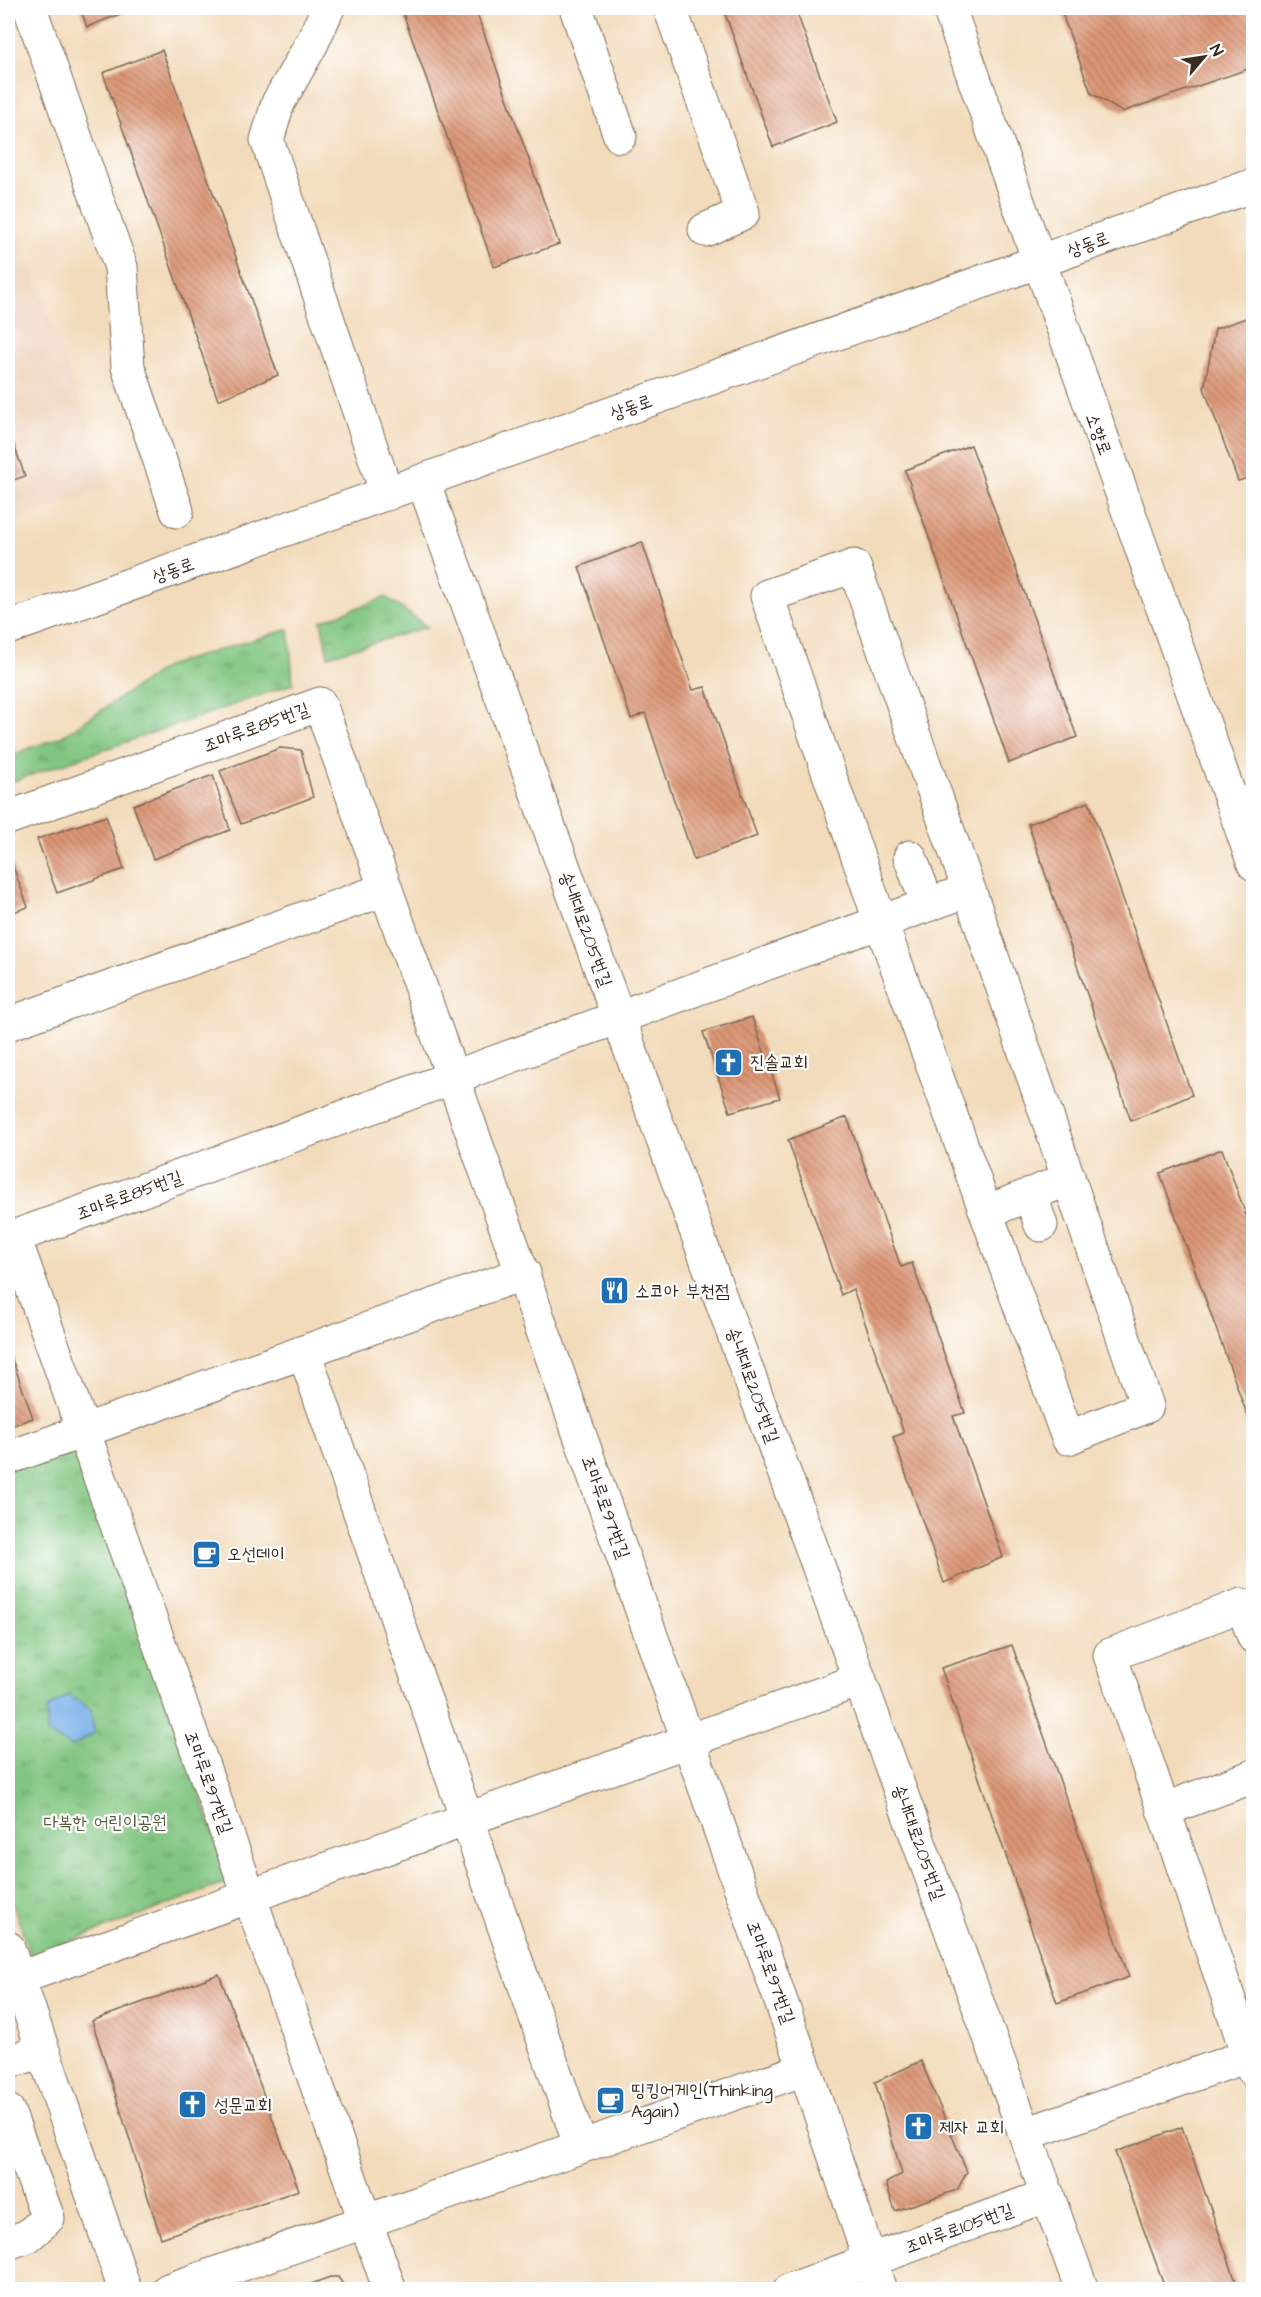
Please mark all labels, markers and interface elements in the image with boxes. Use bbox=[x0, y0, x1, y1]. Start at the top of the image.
north arrow bbox=[1174, 27, 1234, 87]
text: N bbox=[1204, 40, 1228, 60]
street label: 상동로 bbox=[1063, 225, 1113, 264]
street label: 상동로 bbox=[606, 388, 656, 427]
street label: 소향로 bbox=[1079, 409, 1118, 459]
street label: 상동로 bbox=[148, 551, 198, 590]
street label: 조마루로85번길 bbox=[200, 697, 313, 758]
street label: 송내대로205번길 bbox=[553, 868, 618, 991]
church icon: 진솔교회 bbox=[713, 1046, 745, 1078]
place label: 진솔교회 bbox=[750, 1050, 808, 1075]
street label: 조마루로85번길 bbox=[73, 1165, 186, 1226]
restaurant icon: 소코아 부천점 bbox=[598, 1275, 630, 1307]
place label: 소코아 부천점 bbox=[635, 1279, 730, 1304]
street label: 송내대로205번길 bbox=[720, 1324, 785, 1447]
street label: 조마루로97번길 bbox=[575, 1452, 636, 1563]
cafe icon: 오선데이 bbox=[190, 1538, 222, 1570]
place label: 오선데이 bbox=[227, 1542, 285, 1567]
street label: 조마루로97번길 bbox=[178, 1727, 239, 1838]
street label: 송내대로205번길 bbox=[886, 1781, 951, 1904]
park label: 다복한 어린이공원 bbox=[43, 1810, 167, 1835]
street label: 조마루로97번길 bbox=[740, 1917, 801, 2028]
place label: 띵킹어게인(Thinking Again) bbox=[631, 2078, 773, 2125]
cafe icon: 띵킹어게인(Thinking Again) bbox=[594, 2084, 626, 2116]
church icon: 성문교회 bbox=[177, 2089, 209, 2121]
place label: 성문교회 bbox=[214, 2093, 272, 2118]
church icon: 제자 교회 bbox=[902, 2111, 934, 2143]
place label: 제자 교회 bbox=[939, 2115, 1004, 2140]
street label: 조마루로105번길 bbox=[902, 2197, 1017, 2260]

